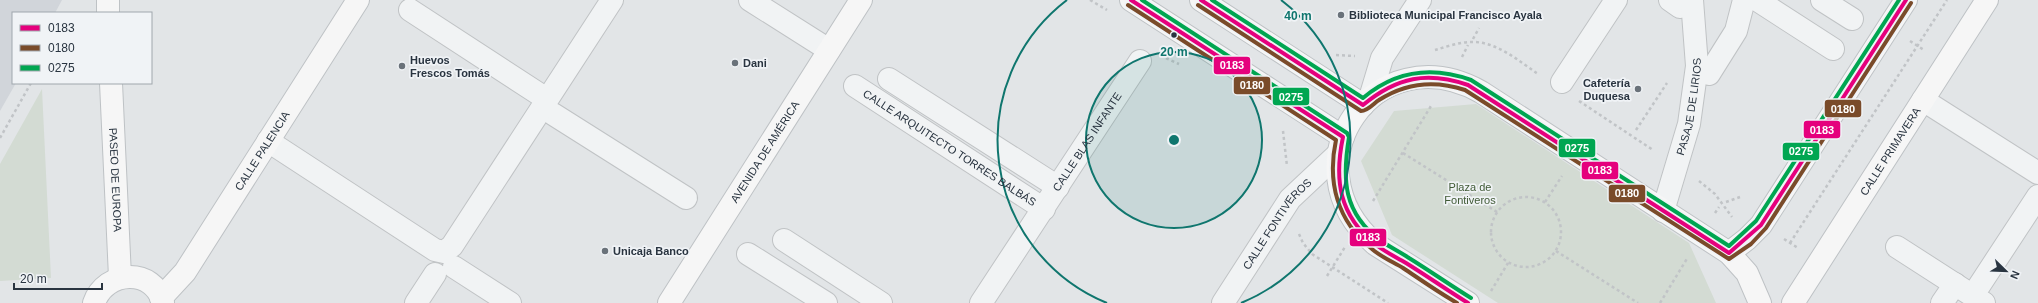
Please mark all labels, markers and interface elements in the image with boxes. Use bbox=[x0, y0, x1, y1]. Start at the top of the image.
text: 40 m bbox=[1284, 9, 1312, 23]
place label: Biblioteca Municipal Francisco Ayala bbox=[1349, 9, 1543, 21]
marker: Biblioteca Municipal Francisco Ayala bbox=[1336, 10, 1346, 20]
legend bbox=[12, 12, 152, 84]
text: 0183 bbox=[48, 21, 75, 35]
unlabelled marker bbox=[1169, 30, 1179, 40]
text: 0180 bbox=[48, 41, 75, 55]
text: 20 m bbox=[1160, 45, 1188, 59]
place label: Huevos Frescos Tomás bbox=[410, 54, 490, 79]
line badge: 0183 bbox=[1213, 56, 1251, 75]
place label: Dani bbox=[743, 57, 767, 69]
street label: PASAJE DE LIRIOS bbox=[1674, 57, 1703, 157]
marker: Dani bbox=[730, 58, 740, 68]
text: 0183 bbox=[1220, 59, 1244, 71]
text: 0275 bbox=[48, 61, 75, 75]
marker: Huevos Frescos Tomás bbox=[397, 61, 407, 71]
line badge: 0180 bbox=[1233, 76, 1271, 95]
place label: Cafetería Duquesa bbox=[1583, 77, 1631, 102]
text: 0180 bbox=[1240, 79, 1264, 91]
marker: Cafetería Duquesa bbox=[1633, 84, 1643, 94]
street label: CALLE ARQUITECTO TORRES BALBÁS bbox=[861, 87, 1038, 208]
line badge: 0275 bbox=[1272, 87, 1310, 106]
street label: CALLE BLAS INFANTE bbox=[1050, 90, 1124, 193]
text: 0275 bbox=[1279, 91, 1303, 103]
street label: AVENIDA DE AMÉRICA bbox=[728, 98, 802, 205]
line badge: 0180 bbox=[1824, 99, 1862, 118]
text: 0180 bbox=[1831, 103, 1855, 115]
street label: CALLE PRIMAVERA bbox=[1858, 105, 1923, 198]
street label: CALLE PALENCIA bbox=[232, 108, 292, 193]
line badge: 0183 bbox=[1803, 120, 1841, 139]
text: 0183 bbox=[1810, 124, 1834, 136]
street label: PASEO DE EUROPA bbox=[107, 128, 124, 233]
centre of rings bbox=[1167, 133, 1181, 147]
line badge: 0275 bbox=[1558, 138, 1596, 158]
text: 0275 bbox=[1565, 142, 1589, 154]
line badge: 0275 bbox=[1782, 142, 1820, 161]
text: 0275 bbox=[1789, 145, 1813, 157]
line badge: 0183 bbox=[1581, 161, 1619, 180]
text: 0183 bbox=[1588, 164, 1612, 176]
street label: CALLE FONTIVEROS bbox=[1240, 176, 1314, 272]
park label: Plaza de Fontiveros bbox=[1444, 181, 1496, 206]
line badge: 0180 bbox=[1608, 184, 1646, 203]
text: 0180 bbox=[1615, 187, 1639, 199]
line badge: 0183 bbox=[1349, 228, 1387, 247]
text: 0183 bbox=[1356, 231, 1380, 243]
place label: Unicaja Banco bbox=[613, 245, 689, 257]
marker: Unicaja Banco bbox=[600, 246, 610, 256]
north arrow bbox=[1986, 251, 2026, 291]
scale bar bbox=[14, 265, 102, 291]
text: N bbox=[2008, 269, 2022, 281]
text: 20 m bbox=[20, 272, 47, 286]

